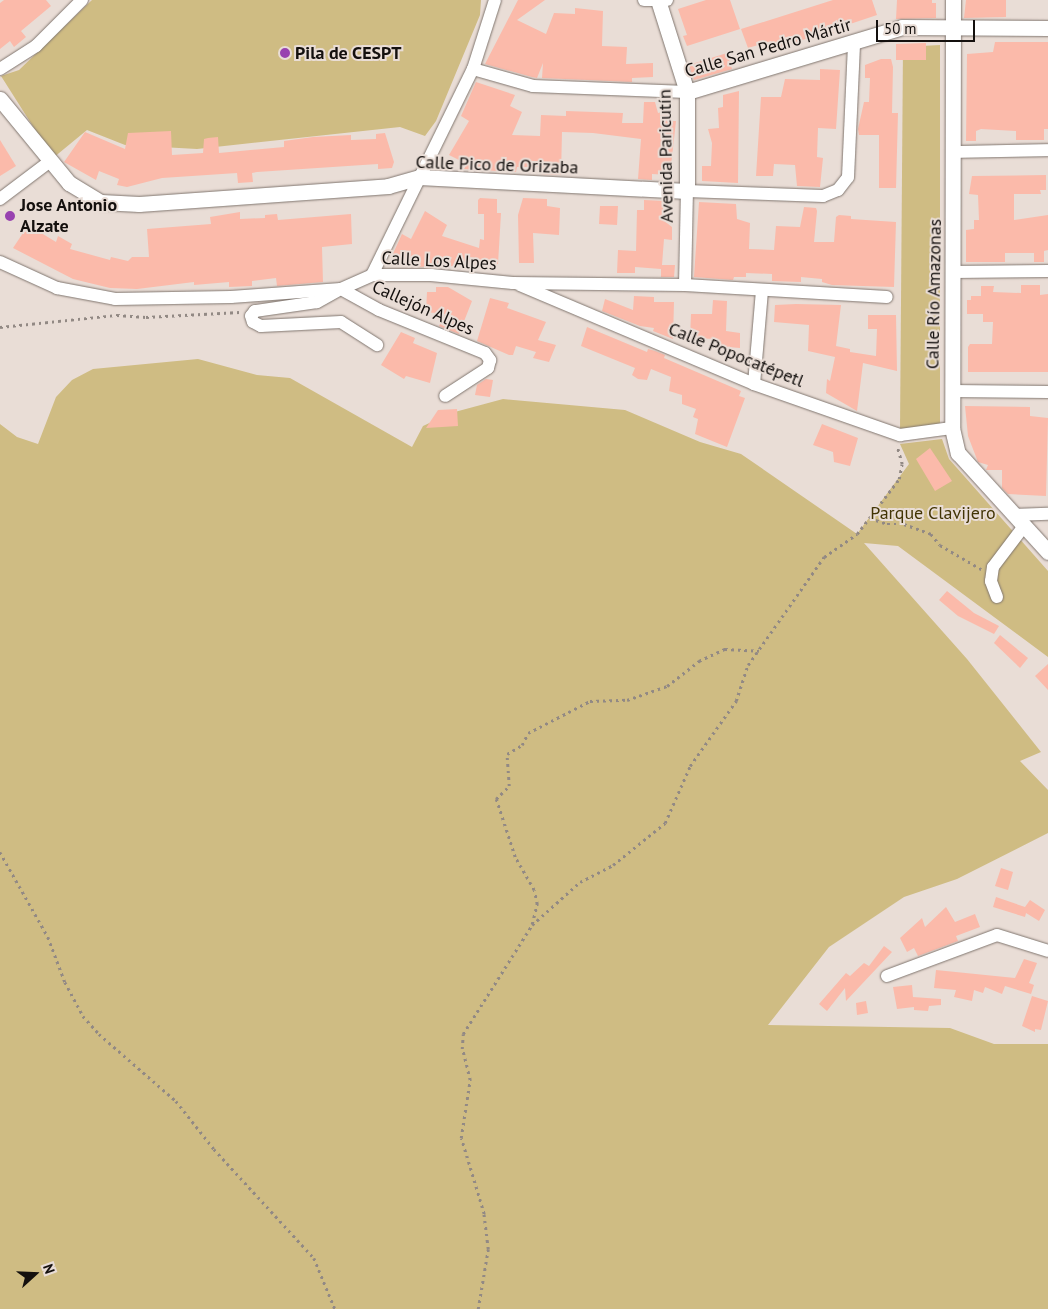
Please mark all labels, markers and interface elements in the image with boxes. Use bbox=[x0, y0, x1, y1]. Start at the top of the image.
scale bar bbox=[878, 10, 977, 42]
street label: Calle San Pedro Mártir bbox=[682, 14, 854, 82]
text: 50 m bbox=[884, 19, 917, 38]
place label: Pila de CESPT bbox=[295, 42, 402, 64]
marker: Pila de CESPT bbox=[279, 47, 291, 59]
street label: Avenida Paricutín bbox=[654, 89, 678, 223]
street label: Calle Pico de Orizaba bbox=[415, 151, 579, 179]
place label: Jose Antonio Alzate bbox=[20, 195, 118, 238]
marker: Jose Antonio Alzate bbox=[4, 210, 16, 222]
street label: Calle Río Amazonas bbox=[922, 218, 946, 370]
street label: Calle Los Alpes bbox=[381, 247, 497, 275]
street label: Callejón Alpes bbox=[368, 276, 478, 340]
street label: Calle Popocatépetl bbox=[665, 318, 807, 392]
park label: Parque Clavijero bbox=[870, 502, 996, 524]
north arrow bbox=[10, 1249, 60, 1299]
text: N bbox=[39, 1261, 59, 1276]

